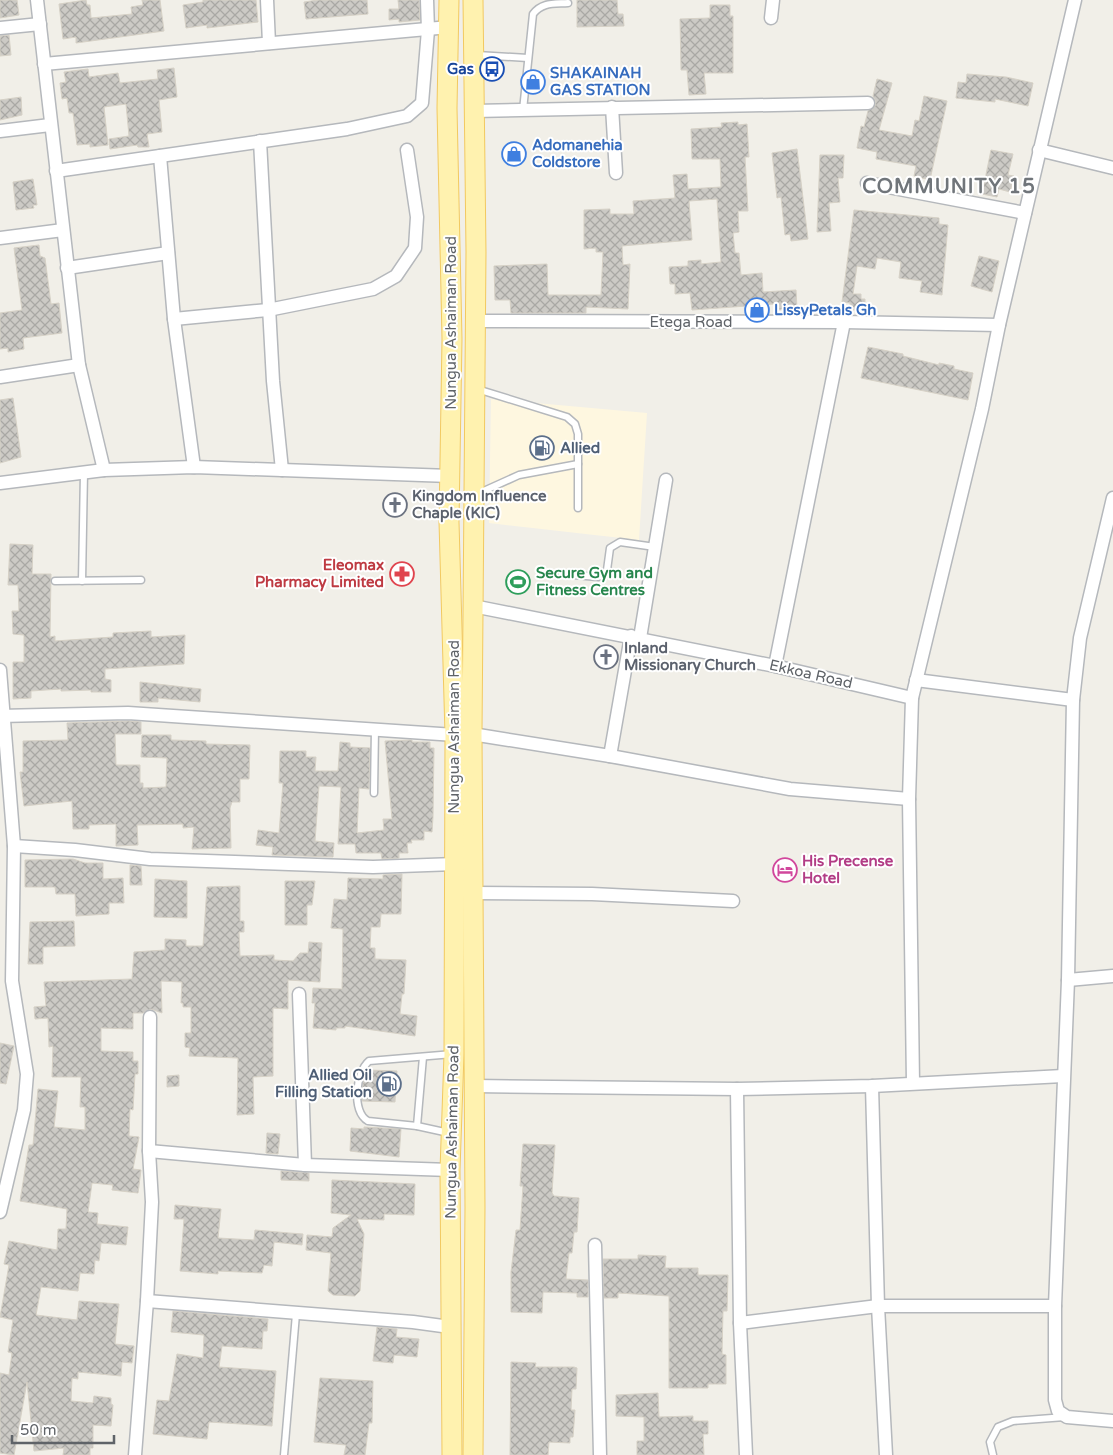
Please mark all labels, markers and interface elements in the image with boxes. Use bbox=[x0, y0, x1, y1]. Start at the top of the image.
bus stop icon: Gas bbox=[479, 56, 505, 82]
place label: Gas bbox=[447, 60, 474, 78]
place label: SHAKAINAH GAS STATION bbox=[550, 64, 650, 99]
shop icon: SHAKAINAH GAS STATION bbox=[520, 69, 546, 95]
place label: Adomanehia Coldstore bbox=[532, 136, 623, 171]
shop icon: Adomanehia Coldstore bbox=[501, 141, 527, 167]
district label: COMMUNITY 15 bbox=[862, 175, 1036, 199]
street label: Nungua Ashaiman Road bbox=[442, 236, 460, 410]
shop icon: LissyPetals Gh bbox=[744, 297, 770, 323]
place label: LissyPetals Gh bbox=[774, 301, 876, 320]
street label: Etega Road bbox=[650, 313, 732, 331]
fuel station icon: Allied bbox=[529, 435, 555, 461]
place label: Allied bbox=[560, 439, 600, 457]
place label: Kingdom Influence Chaple (KIC) bbox=[412, 487, 547, 523]
church icon: Kingdom Influence Chaple (KIC) bbox=[382, 492, 408, 518]
place label: Eleomax Pharmacy Limited bbox=[255, 556, 384, 592]
pharmacy icon: Eleomax Pharmacy Limited bbox=[389, 561, 415, 587]
place label: Secure Gym and Fitness Centres bbox=[536, 564, 653, 599]
sports icon: Secure Gym and Fitness Centres bbox=[505, 569, 531, 595]
place label: Inland Missionary Church bbox=[624, 639, 756, 675]
street label: Nungua Ashaiman Road bbox=[445, 640, 463, 814]
church icon: Inland Missionary Church bbox=[593, 644, 619, 670]
street label: Ekkoa Road bbox=[768, 656, 854, 692]
place label: His Precense Hotel bbox=[802, 852, 894, 887]
hotel icon: His Precense Hotel bbox=[772, 857, 798, 883]
street label: Nungua Ashaiman Road bbox=[441, 1045, 463, 1219]
place label: Allied Oil Filling Station bbox=[275, 1066, 372, 1102]
fuel station icon: Allied Oil Filling Station bbox=[376, 1071, 402, 1097]
scale bar bbox=[12, 1412, 115, 1444]
text: 50 m bbox=[20, 1421, 57, 1439]

